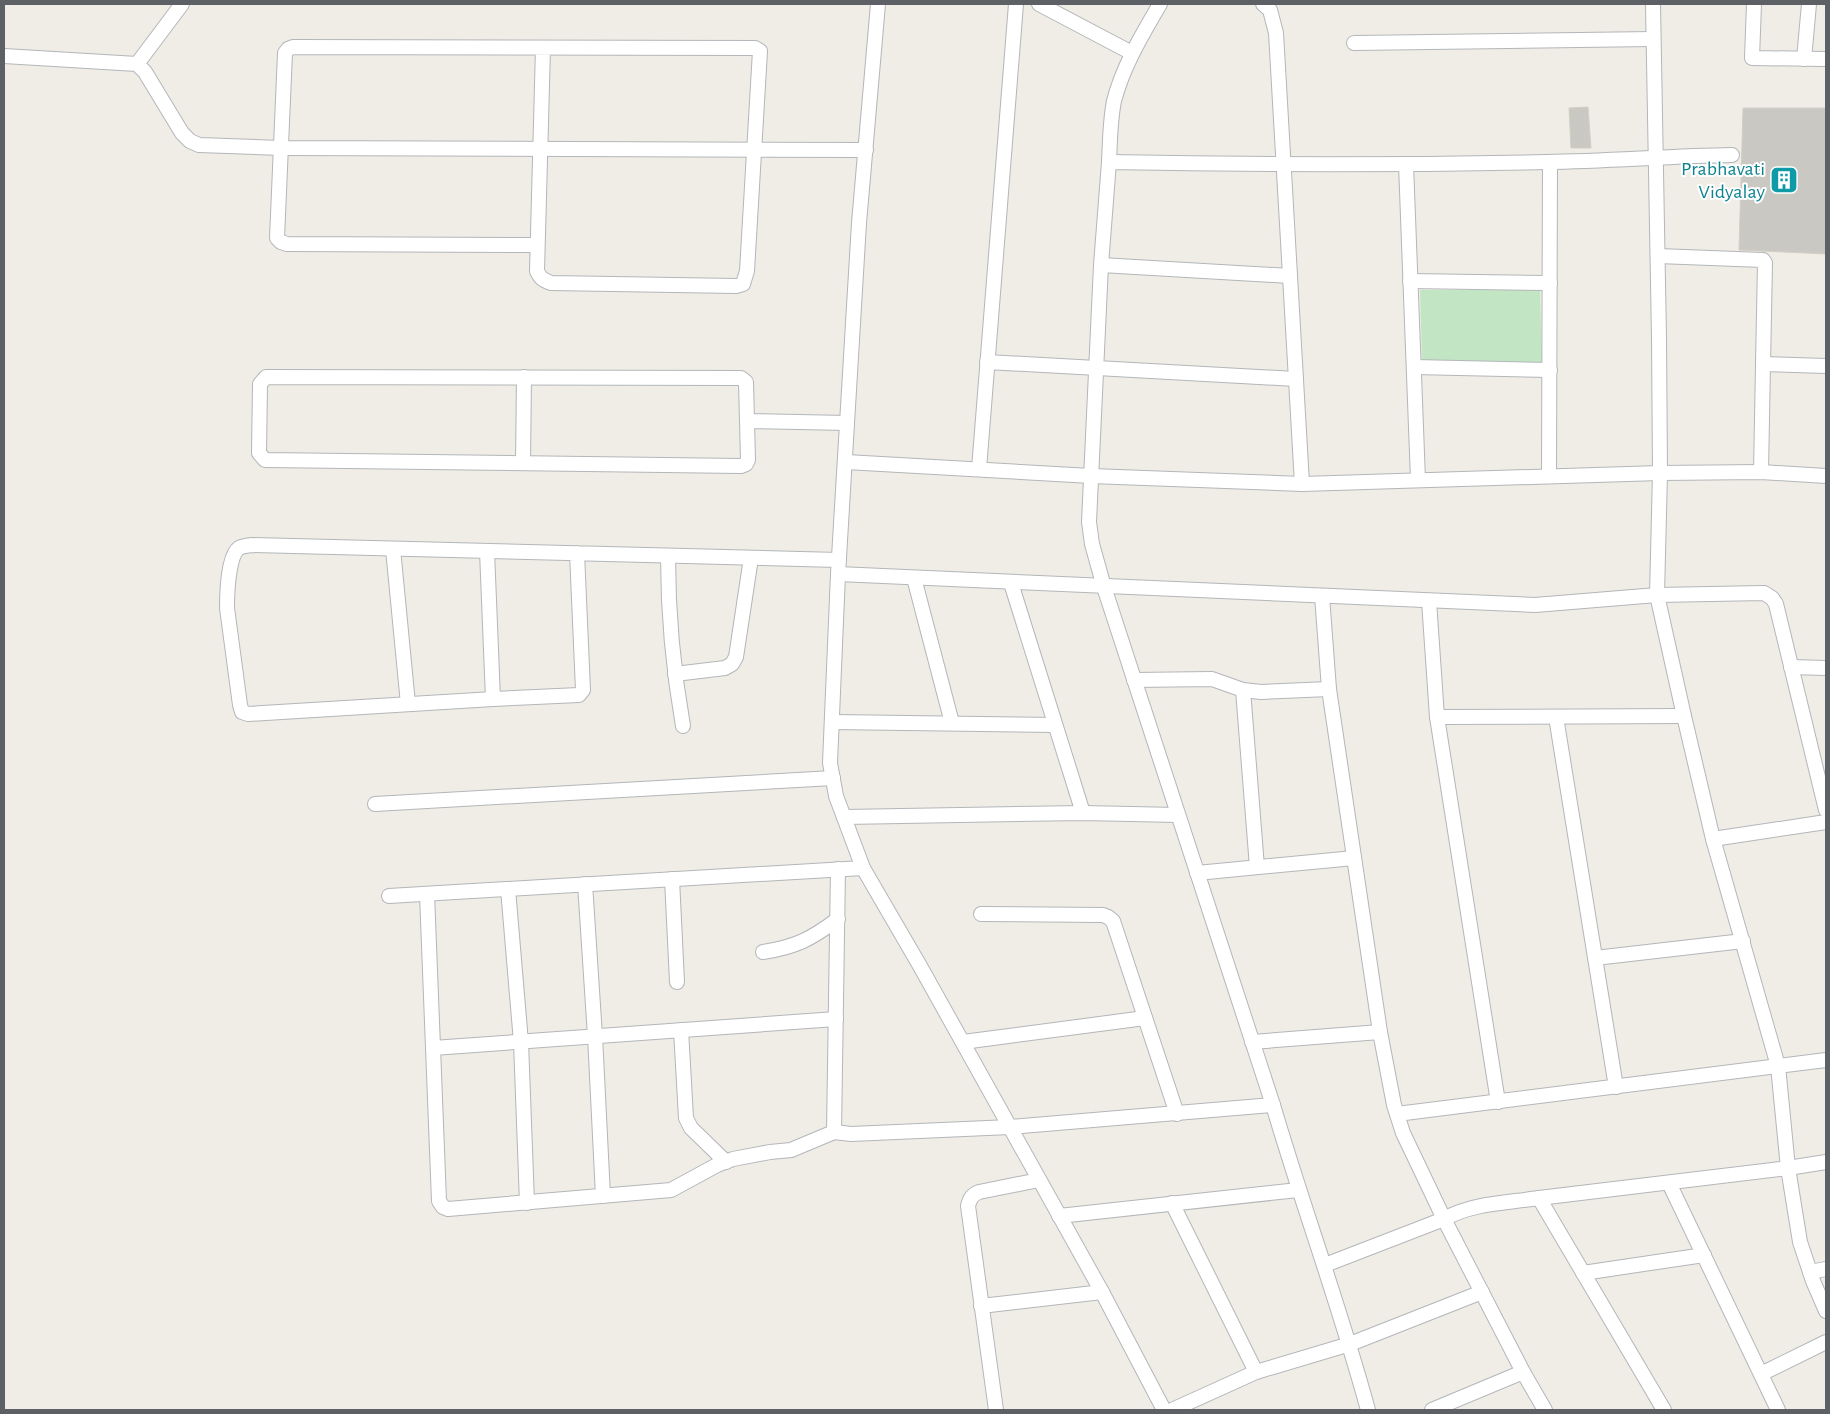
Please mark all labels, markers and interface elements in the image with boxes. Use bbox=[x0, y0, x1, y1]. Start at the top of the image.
place label: Prabhavati Vidyalay bbox=[1681, 159, 1765, 202]
building icon: Prabhavati Vidyalay bbox=[1769, 165, 1799, 195]

